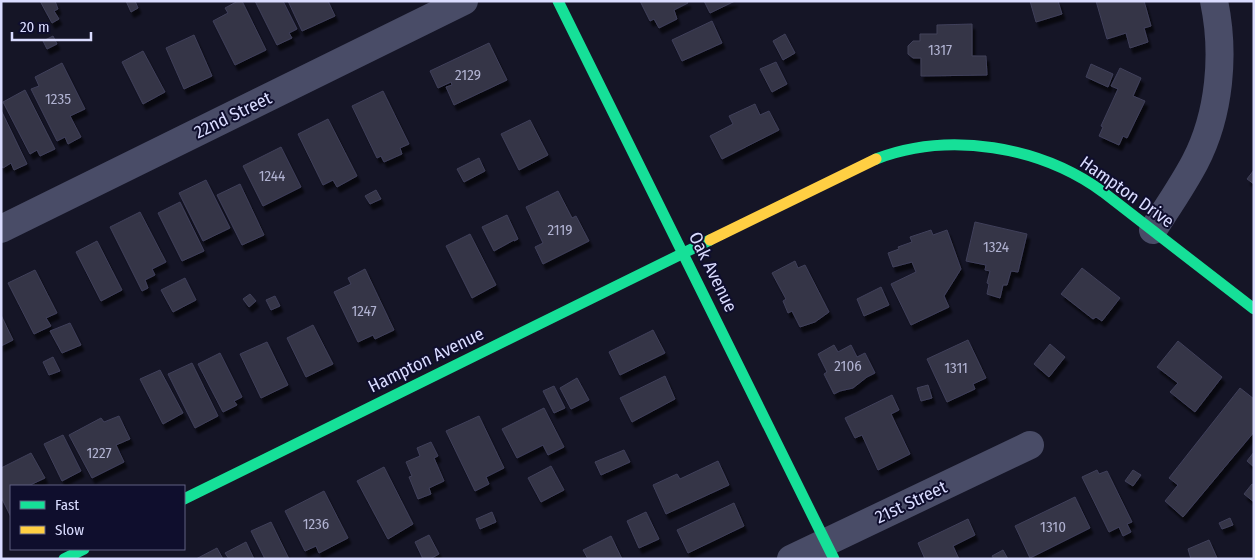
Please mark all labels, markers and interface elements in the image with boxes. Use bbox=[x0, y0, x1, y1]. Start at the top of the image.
scale bar bbox=[12, 10, 91, 42]
text: 20 m bbox=[20, 18, 50, 36]
house number: 1317 bbox=[928, 41, 952, 59]
house number: 2129 bbox=[455, 66, 481, 84]
street label: 22nd Street bbox=[191, 87, 275, 143]
house number: 1235 bbox=[45, 90, 71, 108]
street label: Hampton Drive bbox=[1076, 151, 1178, 233]
house number: 1244 bbox=[259, 167, 285, 185]
house number: 2119 bbox=[547, 221, 573, 239]
street label: Oak Avenue bbox=[684, 228, 742, 316]
house number: 1324 bbox=[983, 238, 1009, 256]
house number: 1247 bbox=[351, 302, 377, 320]
street label: Hampton Avenue bbox=[365, 322, 488, 398]
house number: 2106 bbox=[834, 357, 862, 375]
house number: 1311 bbox=[944, 359, 968, 377]
house number: 1227 bbox=[86, 444, 112, 462]
street label: 21st Street bbox=[872, 476, 950, 528]
legend bbox=[10, 485, 185, 550]
text: Fast bbox=[55, 496, 79, 514]
house number: 1236 bbox=[303, 515, 329, 533]
house number: 1310 bbox=[1040, 518, 1066, 536]
text: Slow bbox=[55, 521, 84, 539]

